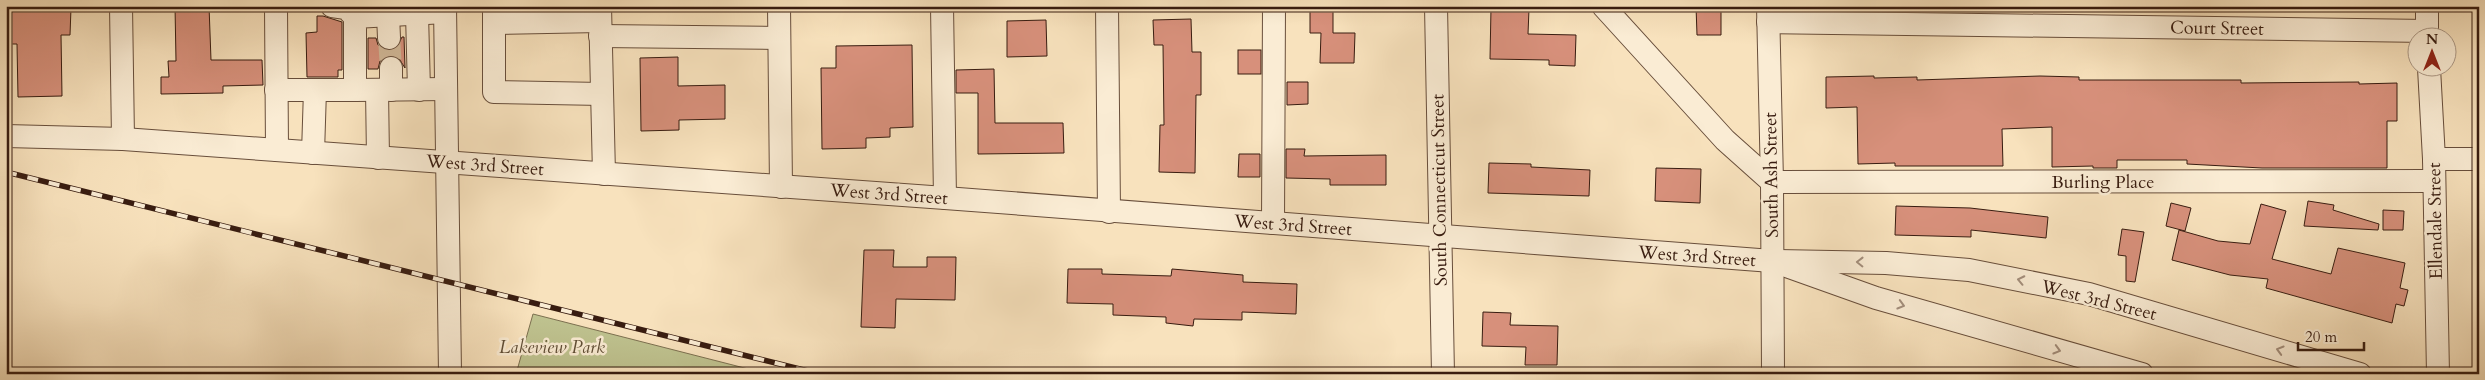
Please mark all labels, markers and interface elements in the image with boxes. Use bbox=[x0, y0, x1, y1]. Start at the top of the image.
street label: Court Street bbox=[2170, 15, 2264, 42]
north arrow bbox=[2408, 28, 2458, 78]
text: N bbox=[2426, 30, 2438, 49]
street label: South Connecticut Street bbox=[1425, 93, 1454, 286]
street label: South Ash Street bbox=[1758, 112, 1785, 238]
street label: West 3rd Street bbox=[424, 149, 545, 182]
street label: Ellendale Street bbox=[2422, 162, 2449, 280]
street label: Burling Place bbox=[2052, 170, 2154, 195]
street label: West 3rd Street bbox=[828, 178, 949, 211]
street label: West 3rd Street bbox=[1232, 209, 1353, 242]
street label: West 3rd Street bbox=[1636, 240, 1757, 273]
one-way arrow bbox=[1856, 257, 1864, 268]
street label: West 3rd Street bbox=[2038, 274, 2159, 327]
one-way arrow bbox=[2017, 276, 2026, 286]
one-way arrow bbox=[1896, 299, 1905, 310]
scale bar bbox=[2298, 320, 2364, 352]
text: 20 m bbox=[2305, 327, 2337, 347]
park label: Lakeview Park bbox=[499, 335, 605, 360]
one-way arrow bbox=[2052, 344, 2061, 354]
one-way arrow bbox=[2276, 346, 2284, 356]

